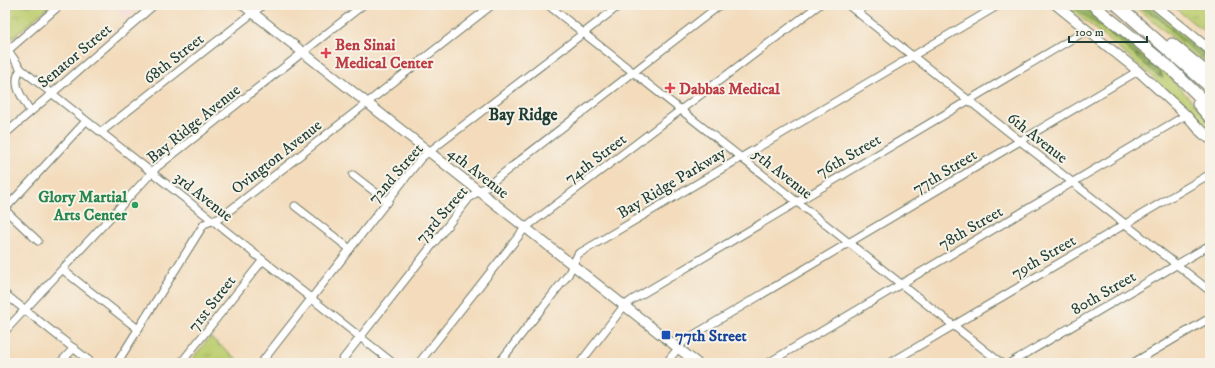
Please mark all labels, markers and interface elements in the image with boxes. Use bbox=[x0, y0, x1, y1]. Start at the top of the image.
scale bar bbox=[1069, 18, 1147, 44]
street label: Senator Street bbox=[34, 19, 116, 92]
text: 100 m bbox=[1075, 25, 1104, 40]
street label: 68th Street bbox=[139, 29, 208, 89]
place label: Ben Sinai Medical Center bbox=[335, 35, 434, 73]
marker: Ben Sinai Medical Center bbox=[320, 47, 332, 59]
place label: Dabbas Medical bbox=[679, 79, 781, 99]
street label: Bay Ridge Avenue bbox=[143, 80, 245, 168]
marker: Dabbas Medical bbox=[664, 82, 676, 94]
district label: Bay Ridge bbox=[488, 104, 558, 126]
street label: 6th Avenue bbox=[1003, 108, 1072, 168]
street label: Ovington Avenue bbox=[227, 115, 326, 198]
street label: 74th Street bbox=[561, 129, 630, 189]
street label: 76th Street bbox=[813, 129, 884, 182]
street label: 72nd Street bbox=[364, 139, 428, 208]
street label: Bay Ridge Parkway bbox=[614, 142, 730, 223]
street label: 4th Avenue bbox=[444, 143, 513, 203]
street label: 5th Avenue bbox=[748, 144, 817, 204]
street label: 77th Street bbox=[909, 145, 980, 199]
street label: 3rd Avenue bbox=[170, 168, 237, 226]
street label: 73rd Street bbox=[411, 182, 472, 247]
place label: Glory Martial Arts Center bbox=[38, 187, 128, 225]
marker: Glory Martial Arts Center bbox=[130, 200, 140, 210]
street label: 78th Street bbox=[935, 201, 1006, 254]
street label: 79th Street bbox=[1008, 230, 1079, 283]
street label: 80th Street bbox=[1068, 266, 1139, 319]
street label: 71st Street bbox=[184, 271, 240, 336]
place label: 77th Street bbox=[675, 326, 748, 346]
marker: 77th Street bbox=[660, 329, 672, 341]

